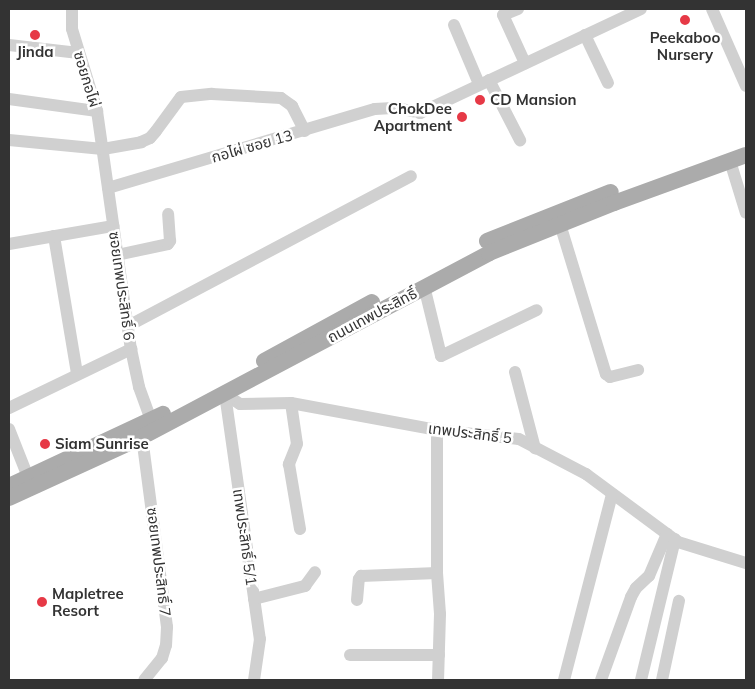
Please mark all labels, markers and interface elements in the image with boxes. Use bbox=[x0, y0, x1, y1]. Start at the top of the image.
marker: Peekaboo Nursery bbox=[679, 14, 691, 26]
place label: Peekaboo Nursery bbox=[650, 28, 720, 63]
marker: Jinda bbox=[29, 29, 41, 41]
place label: Jinda bbox=[17, 43, 53, 61]
street label: ซอยกอไผ่ bbox=[70, 49, 104, 109]
place label: CD Mansion bbox=[490, 91, 577, 109]
marker: CD Mansion bbox=[474, 94, 486, 106]
place label: ChokDee Apartment bbox=[374, 99, 452, 134]
marker: ChokDee Apartment bbox=[456, 111, 468, 123]
street label: กอไผ่ ซอย 13 bbox=[209, 126, 295, 166]
street label: ซอยเทพประสิทธิ์ 6 bbox=[105, 230, 139, 342]
street label: ถนนเทพประสิทธิ์ bbox=[324, 284, 420, 346]
street label: เทพประสิทธิ์ 5 bbox=[427, 419, 513, 447]
place label: Siam Sunrise bbox=[55, 435, 149, 453]
marker: Siam Sunrise bbox=[39, 438, 51, 450]
street label: เทพประสิทธิ์ 5/1 bbox=[229, 487, 261, 587]
street label: ซอยเทพประสิทธิ์ 7 bbox=[143, 506, 175, 618]
place label: Mapletree Resort bbox=[52, 584, 124, 619]
marker: Mapletree Resort bbox=[36, 596, 48, 608]

